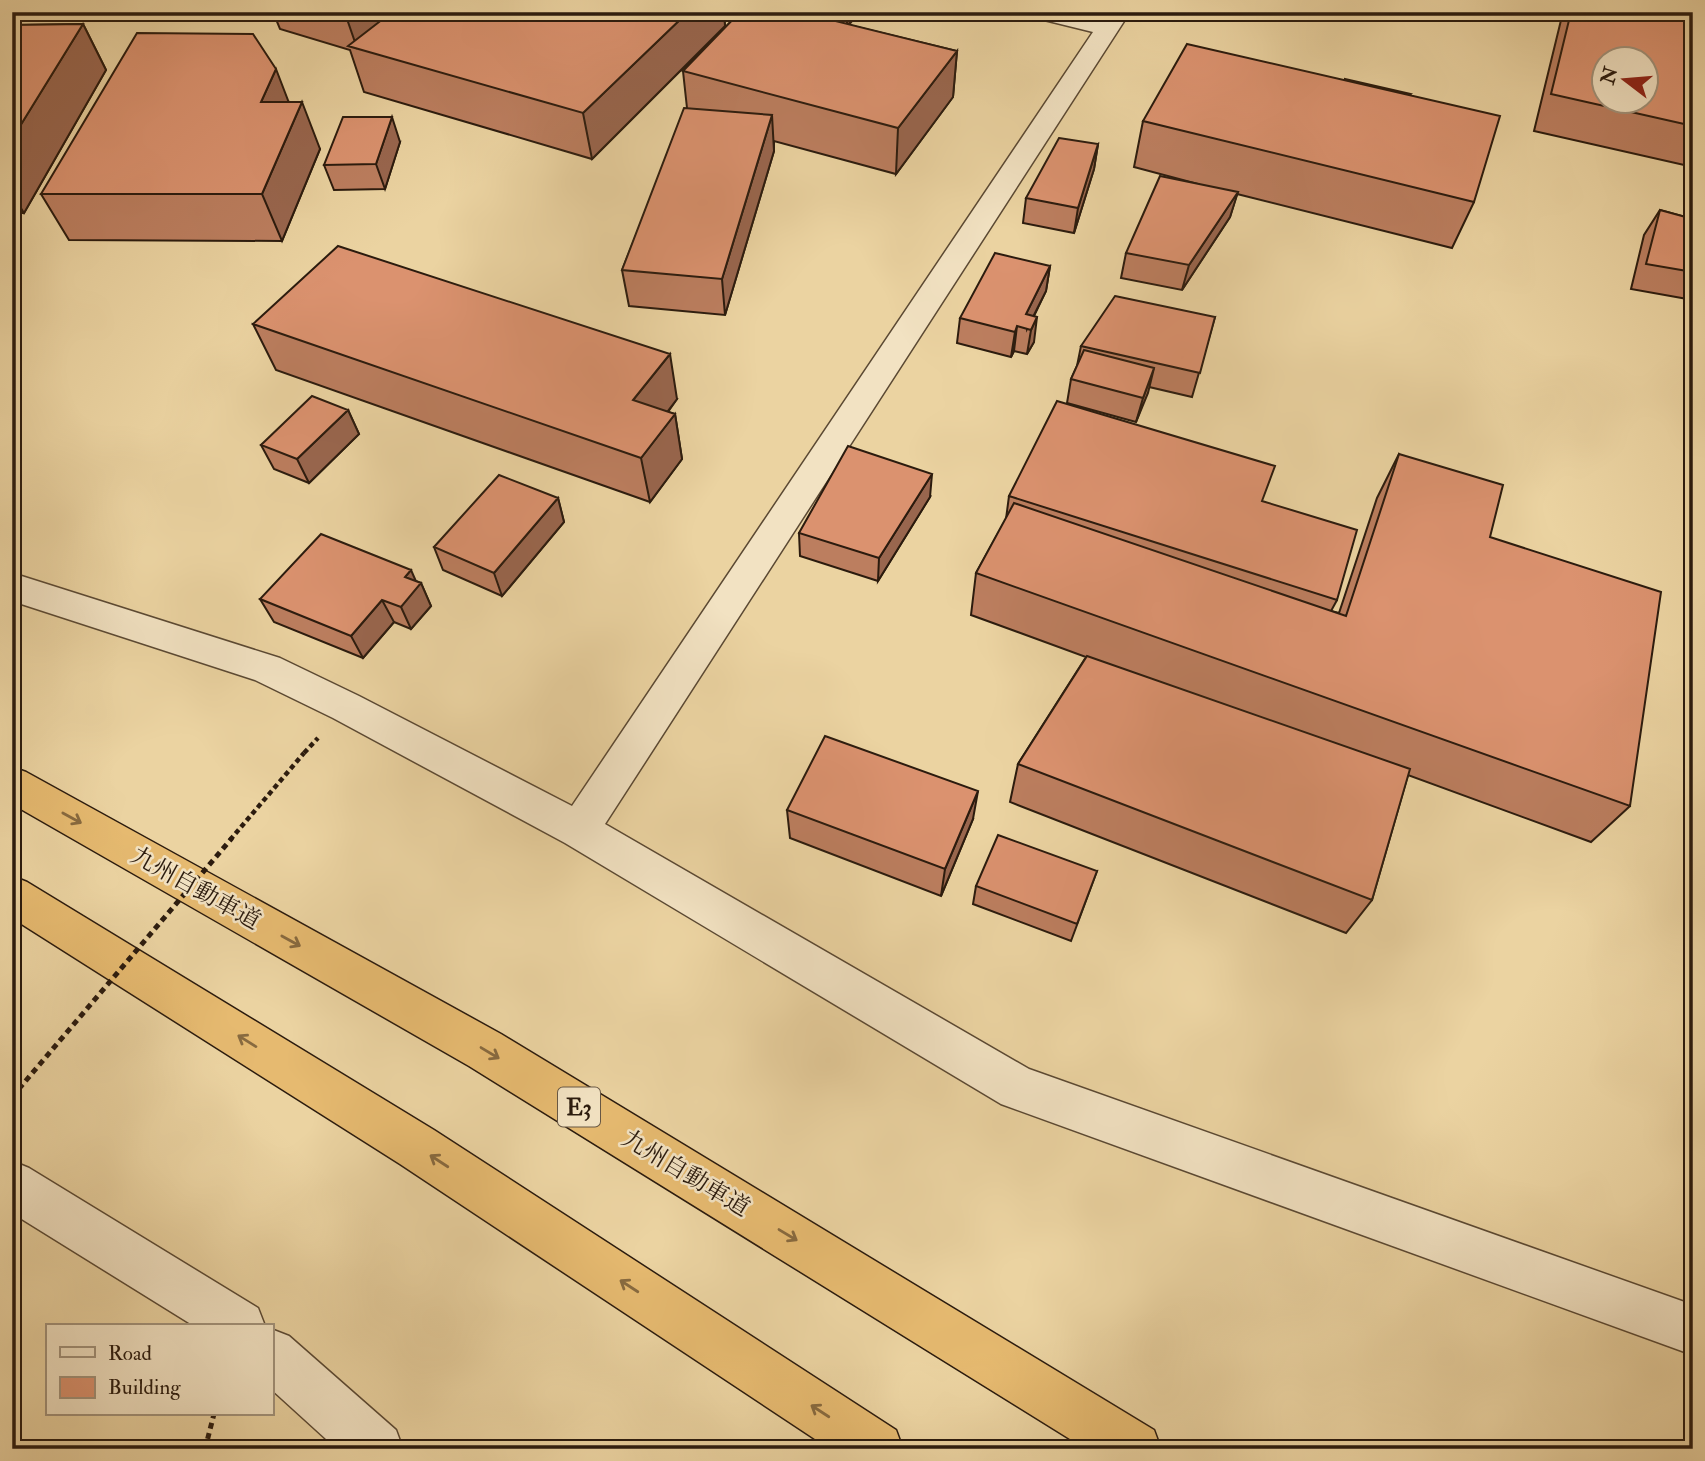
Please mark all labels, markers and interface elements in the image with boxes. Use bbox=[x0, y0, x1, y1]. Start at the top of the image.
north arrow bbox=[1590, 46, 1660, 116]
text: N bbox=[1595, 63, 1624, 88]
one-way arrow bbox=[61, 811, 81, 825]
street label: 九州自動車道 bbox=[125, 840, 266, 937]
one-way arrow bbox=[281, 934, 301, 948]
one-way arrow bbox=[237, 1033, 257, 1047]
one-way arrow bbox=[479, 1046, 499, 1060]
road number: E3 bbox=[558, 1088, 600, 1126]
street label: 九州自動車道 bbox=[616, 1123, 755, 1224]
one-way arrow bbox=[430, 1154, 450, 1168]
one-way arrow bbox=[778, 1229, 798, 1243]
one-way arrow bbox=[620, 1279, 640, 1293]
legend bbox=[46, 1324, 273, 1416]
text: Road bbox=[108, 1340, 153, 1367]
text: Building bbox=[108, 1374, 181, 1401]
one-way arrow bbox=[810, 1404, 830, 1418]

